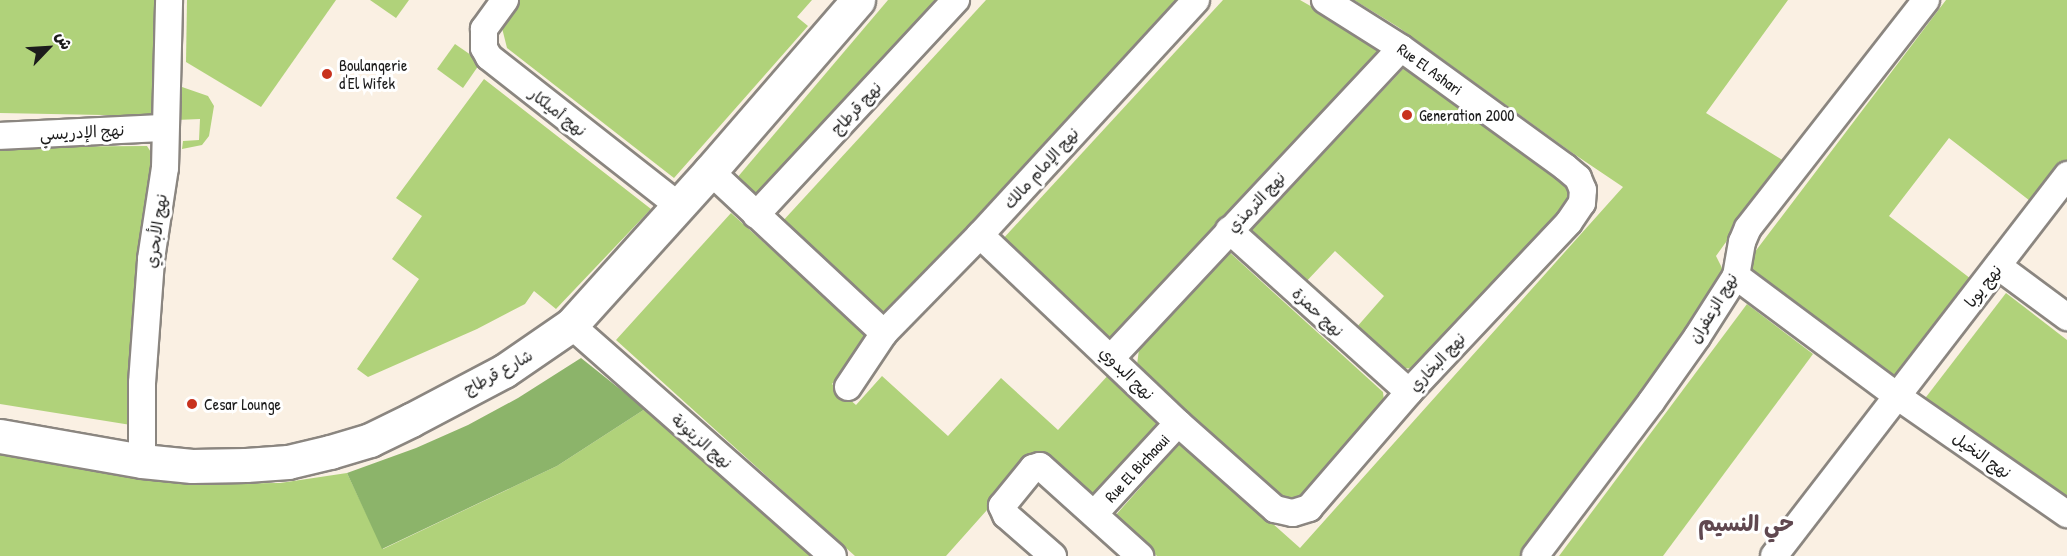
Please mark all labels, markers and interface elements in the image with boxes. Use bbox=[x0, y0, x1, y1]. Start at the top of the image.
north arrow bbox=[18, 18, 78, 78]
text: ش bbox=[51, 28, 78, 53]
street label: Rue El Ashari bbox=[1394, 39, 1466, 99]
place label: Boulangerie d'El Wifek bbox=[339, 55, 407, 93]
marker: Boulangerie d'El Wifek bbox=[320, 67, 334, 81]
street label: نهج قرطاج bbox=[827, 78, 885, 138]
street label: نهج أميلكار bbox=[526, 84, 590, 140]
place label: Generation 2000 bbox=[1419, 105, 1515, 125]
marker: Generation 2000 bbox=[1400, 108, 1414, 122]
street label: نهج الإدريسي bbox=[39, 120, 125, 144]
street label: نهج الإمام مالك bbox=[1000, 123, 1082, 213]
street label: نهج الترمذي bbox=[1223, 168, 1289, 236]
street label: نهج الأبحري bbox=[141, 193, 171, 269]
street label: نهج يوبا bbox=[1960, 261, 2006, 311]
street label: نهج الزعفران bbox=[1685, 270, 1741, 346]
street label: نهج حمزة bbox=[1288, 283, 1348, 341]
street label: نهج البخاري bbox=[1405, 328, 1469, 396]
street label: نهج البدوي bbox=[1096, 342, 1158, 404]
street label: شارع قرطاج bbox=[460, 345, 536, 399]
place label: Cesar Lounge bbox=[204, 394, 281, 414]
marker: Cesar Lounge bbox=[185, 397, 199, 411]
street label: نهج الزيتونة bbox=[668, 410, 736, 472]
street label: نهج النخيل bbox=[1949, 428, 2015, 482]
street label: Rue El Bichaoui bbox=[1101, 430, 1173, 506]
district label: حي النسيم bbox=[1698, 511, 1794, 537]

